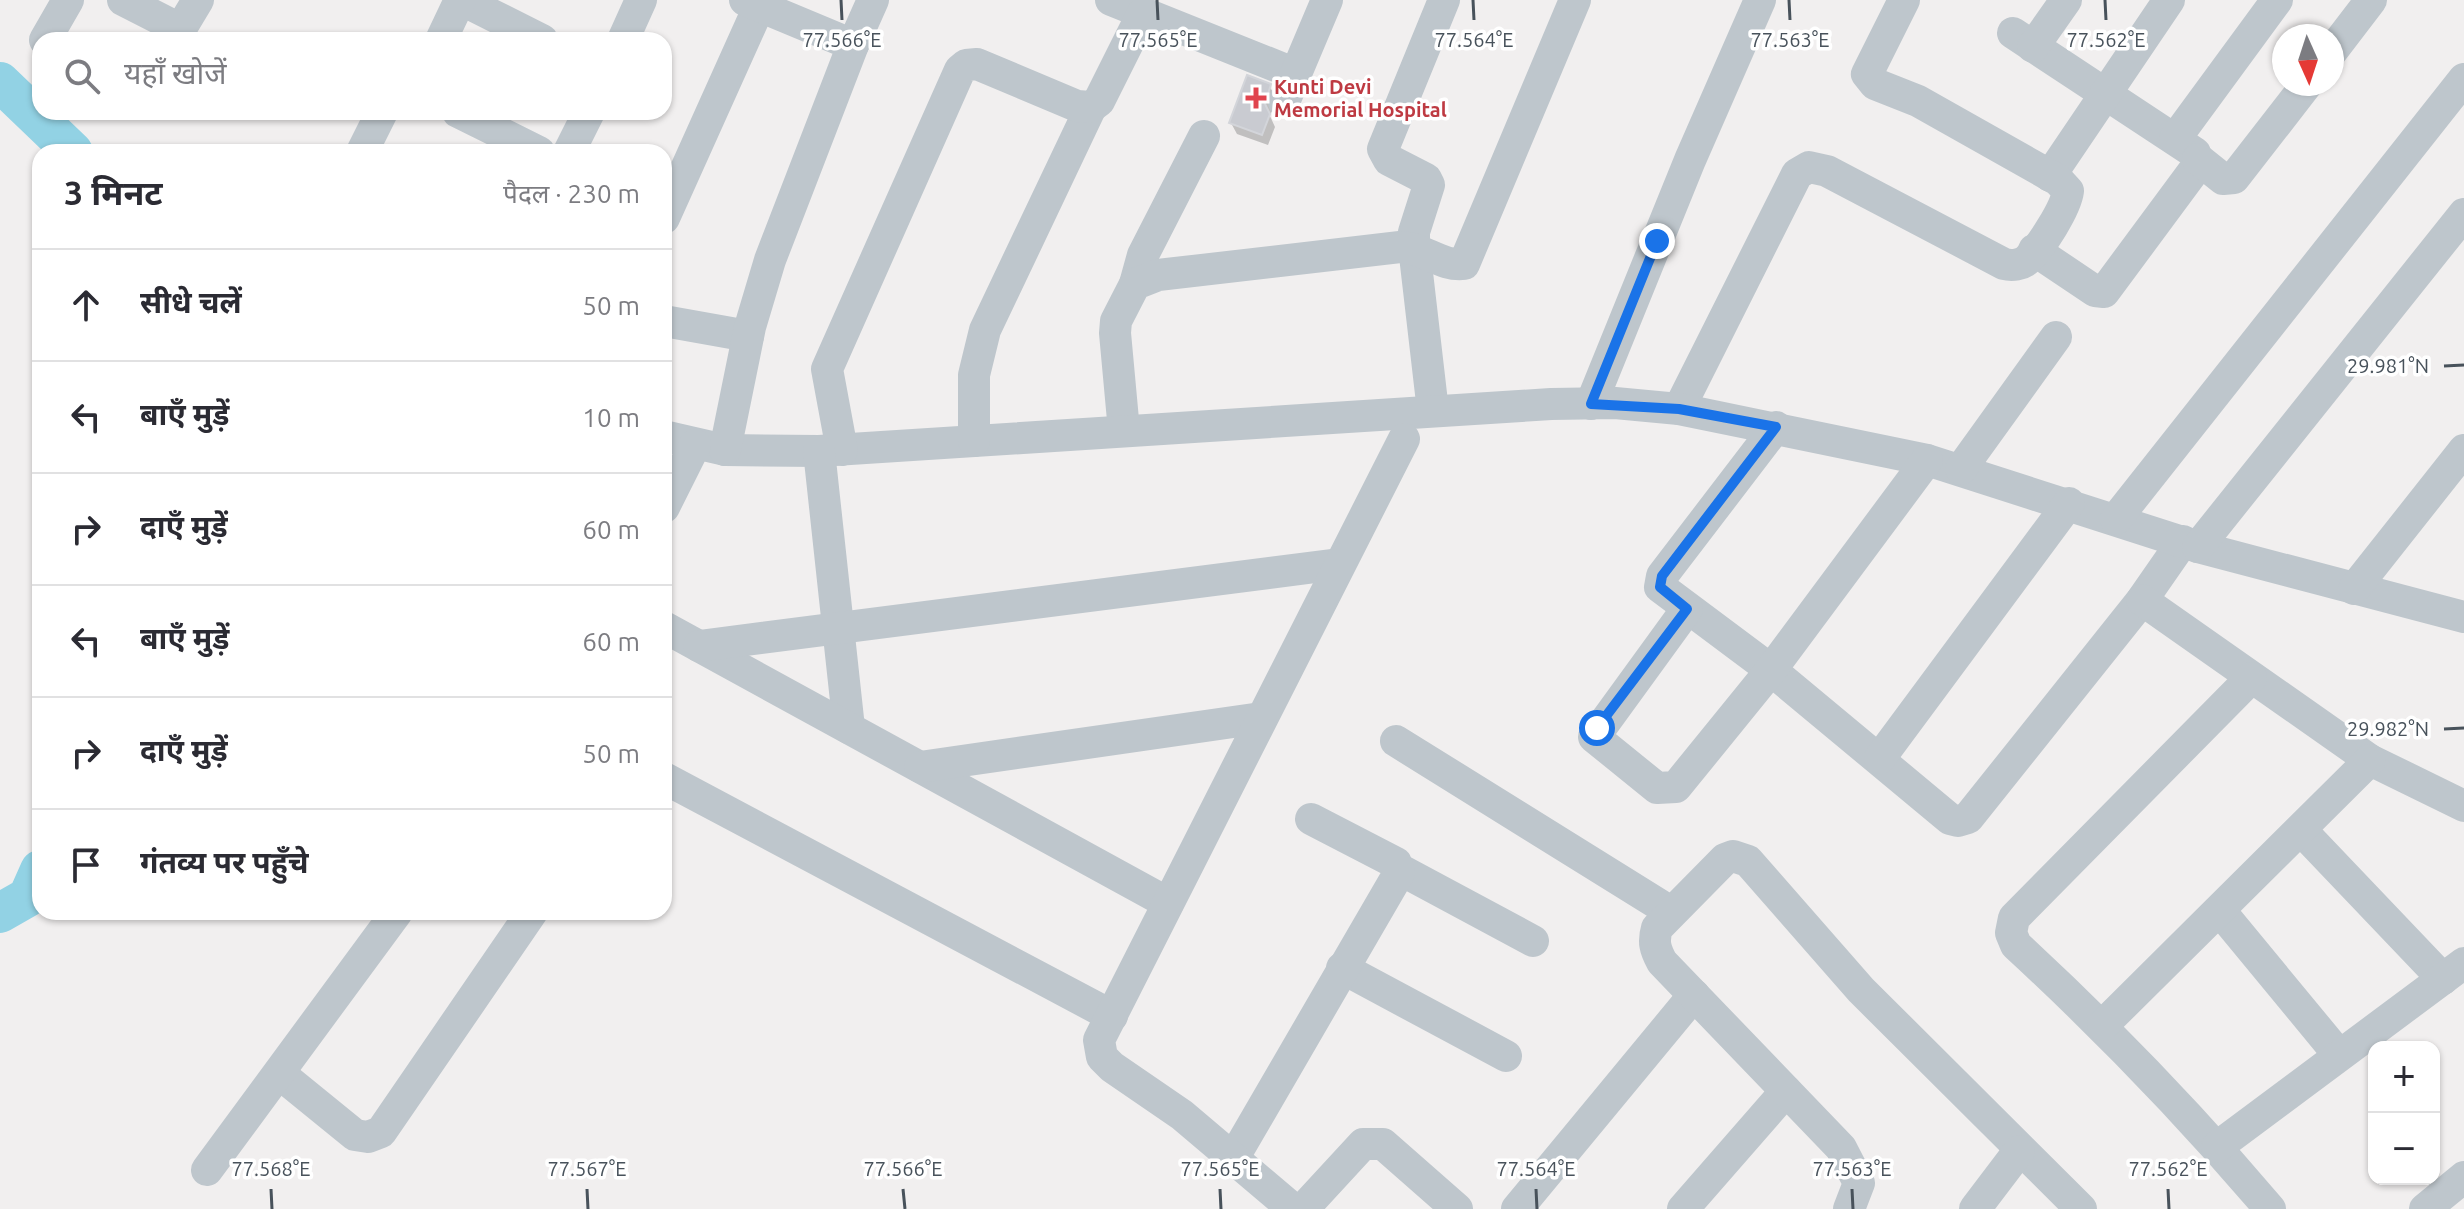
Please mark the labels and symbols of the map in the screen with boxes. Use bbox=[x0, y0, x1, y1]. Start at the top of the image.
north arrow bbox=[2272, 24, 2344, 96]
text: 77.566°E bbox=[803, 28, 882, 51]
text: 77.565°E bbox=[1119, 28, 1198, 51]
text: 77.564°E bbox=[1435, 28, 1514, 51]
text: 77.563°E bbox=[1751, 28, 1830, 51]
text: 77.562°E bbox=[2067, 28, 2146, 51]
place label: Kunti Devi Memorial Hospital bbox=[1274, 75, 1447, 121]
marker: Kunti Devi Memorial Hospital bbox=[1245, 87, 1267, 109]
route end bbox=[1639, 223, 1675, 259]
text: 29.981°N bbox=[2347, 354, 2429, 377]
route start bbox=[1579, 710, 1615, 746]
text: 29.982°N bbox=[2347, 717, 2429, 740]
text: 77.568°E bbox=[232, 1157, 311, 1180]
text: 77.567°E bbox=[548, 1157, 627, 1180]
text: 77.566°E bbox=[864, 1157, 943, 1180]
text: 77.565°E bbox=[1181, 1157, 1260, 1180]
text: 77.564°E bbox=[1497, 1157, 1576, 1180]
text: 77.563°E bbox=[1813, 1157, 1892, 1180]
text: 77.562°E bbox=[2129, 1157, 2208, 1180]

